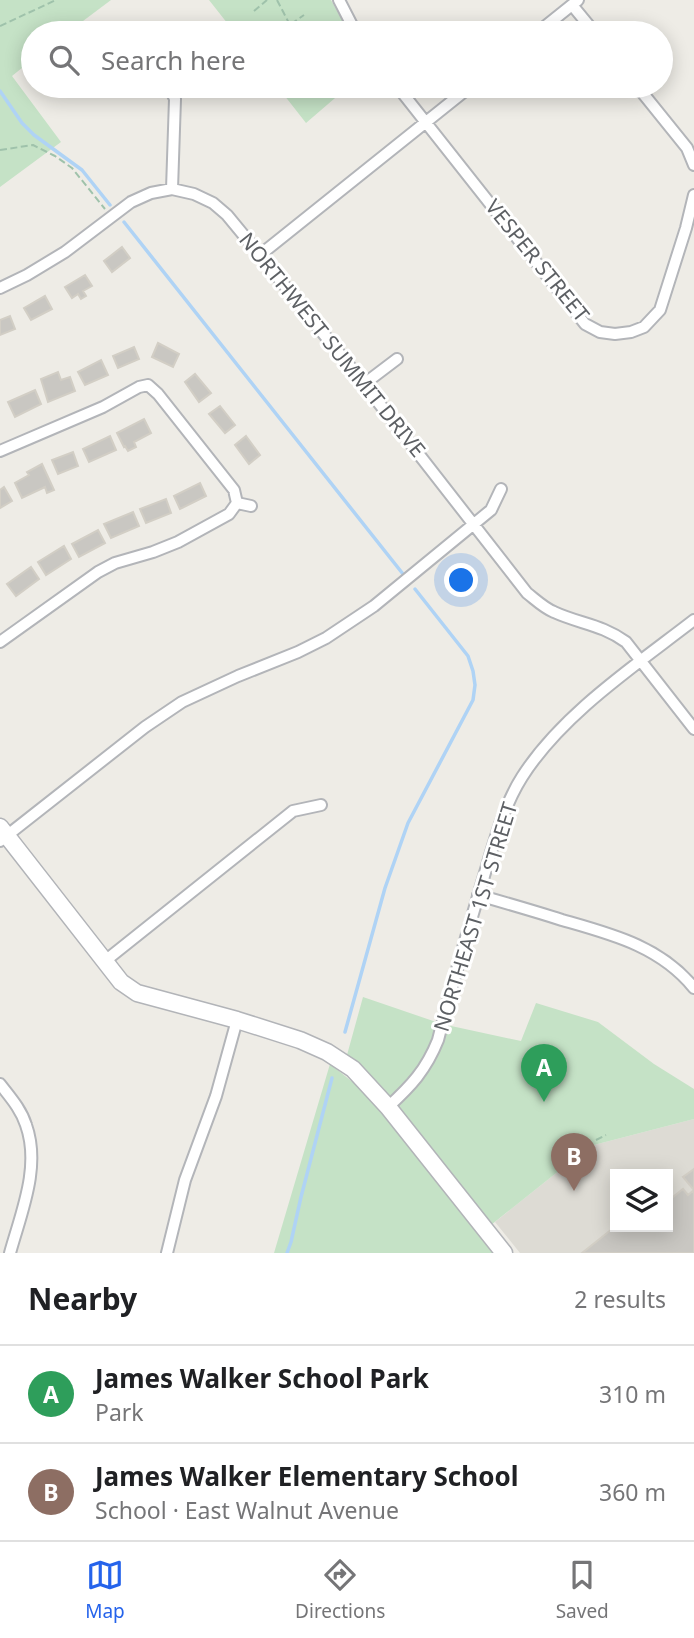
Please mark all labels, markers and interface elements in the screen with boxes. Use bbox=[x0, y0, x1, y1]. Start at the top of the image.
search box bbox=[21, 21, 673, 98]
icon: search bbox=[45, 41, 83, 79]
text: Search here bbox=[101, 42, 246, 78]
street label: VESPER STREET bbox=[480, 193, 596, 328]
street label: NORTHWEST SUMMIT DRIVE bbox=[233, 226, 432, 463]
your location bbox=[444, 563, 478, 597]
street label: NORTHEAST 1ST STREET bbox=[427, 798, 523, 1035]
pin: A bbox=[521, 1044, 567, 1102]
pin: B bbox=[551, 1133, 597, 1191]
map controls bbox=[610, 1169, 673, 1232]
button: layers bbox=[610, 1169, 673, 1232]
text: Nearby bbox=[28, 1278, 137, 1319]
text: 2 results bbox=[574, 1283, 666, 1315]
text: James Walker School Park bbox=[95, 1360, 429, 1396]
text: A bbox=[43, 1378, 59, 1410]
text: 310 m bbox=[599, 1378, 666, 1410]
text: Park bbox=[95, 1396, 144, 1428]
text: James Walker Elementary School bbox=[95, 1458, 518, 1494]
text: B bbox=[43, 1476, 59, 1508]
text: 360 m bbox=[599, 1476, 666, 1508]
text: School · East Walnut Avenue bbox=[95, 1494, 399, 1526]
tab: Map bbox=[85, 1556, 125, 1624]
tab: Directions bbox=[295, 1556, 385, 1624]
tab: Saved bbox=[556, 1556, 609, 1624]

